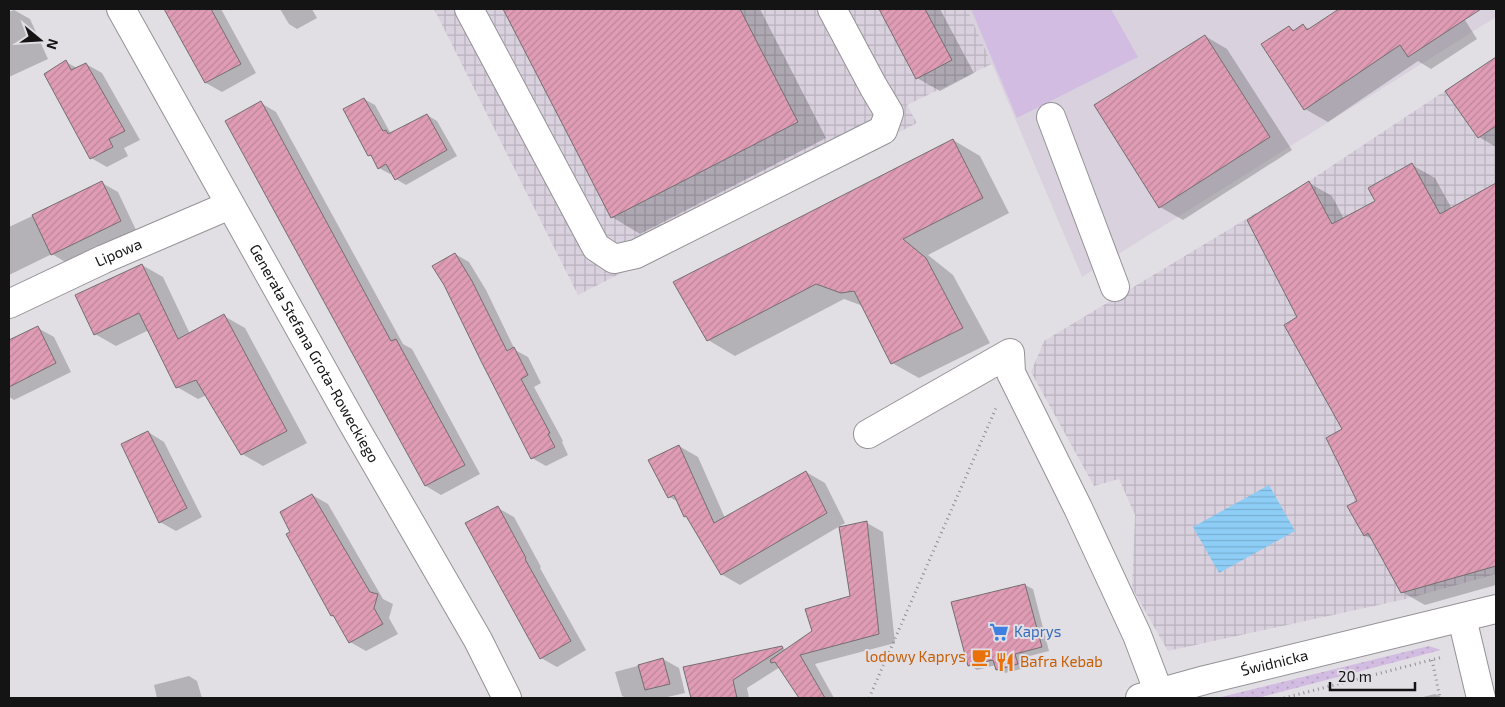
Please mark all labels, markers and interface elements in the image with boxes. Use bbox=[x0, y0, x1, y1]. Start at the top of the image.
north arrow bbox=[15, 15, 65, 65]
text: N bbox=[43, 37, 62, 52]
street label: Lipowa bbox=[92, 234, 144, 270]
street label: Generała Stefana Grota-Roweckiego bbox=[246, 241, 383, 465]
supermarket icon: Kaprys bbox=[988, 621, 1010, 643]
place label: Kaprys bbox=[1014, 622, 1061, 640]
street label: Świdnicka bbox=[1239, 645, 1310, 679]
cafe icon: lodowy Kaprys bbox=[970, 646, 992, 668]
place label: lodowy Kaprys bbox=[865, 647, 966, 665]
restaurant icon: Bafra Kebab bbox=[994, 651, 1016, 673]
place label: Bafra Kebab bbox=[1020, 652, 1103, 670]
scale bar bbox=[1330, 660, 1415, 692]
text: 20 m bbox=[1338, 667, 1372, 685]

